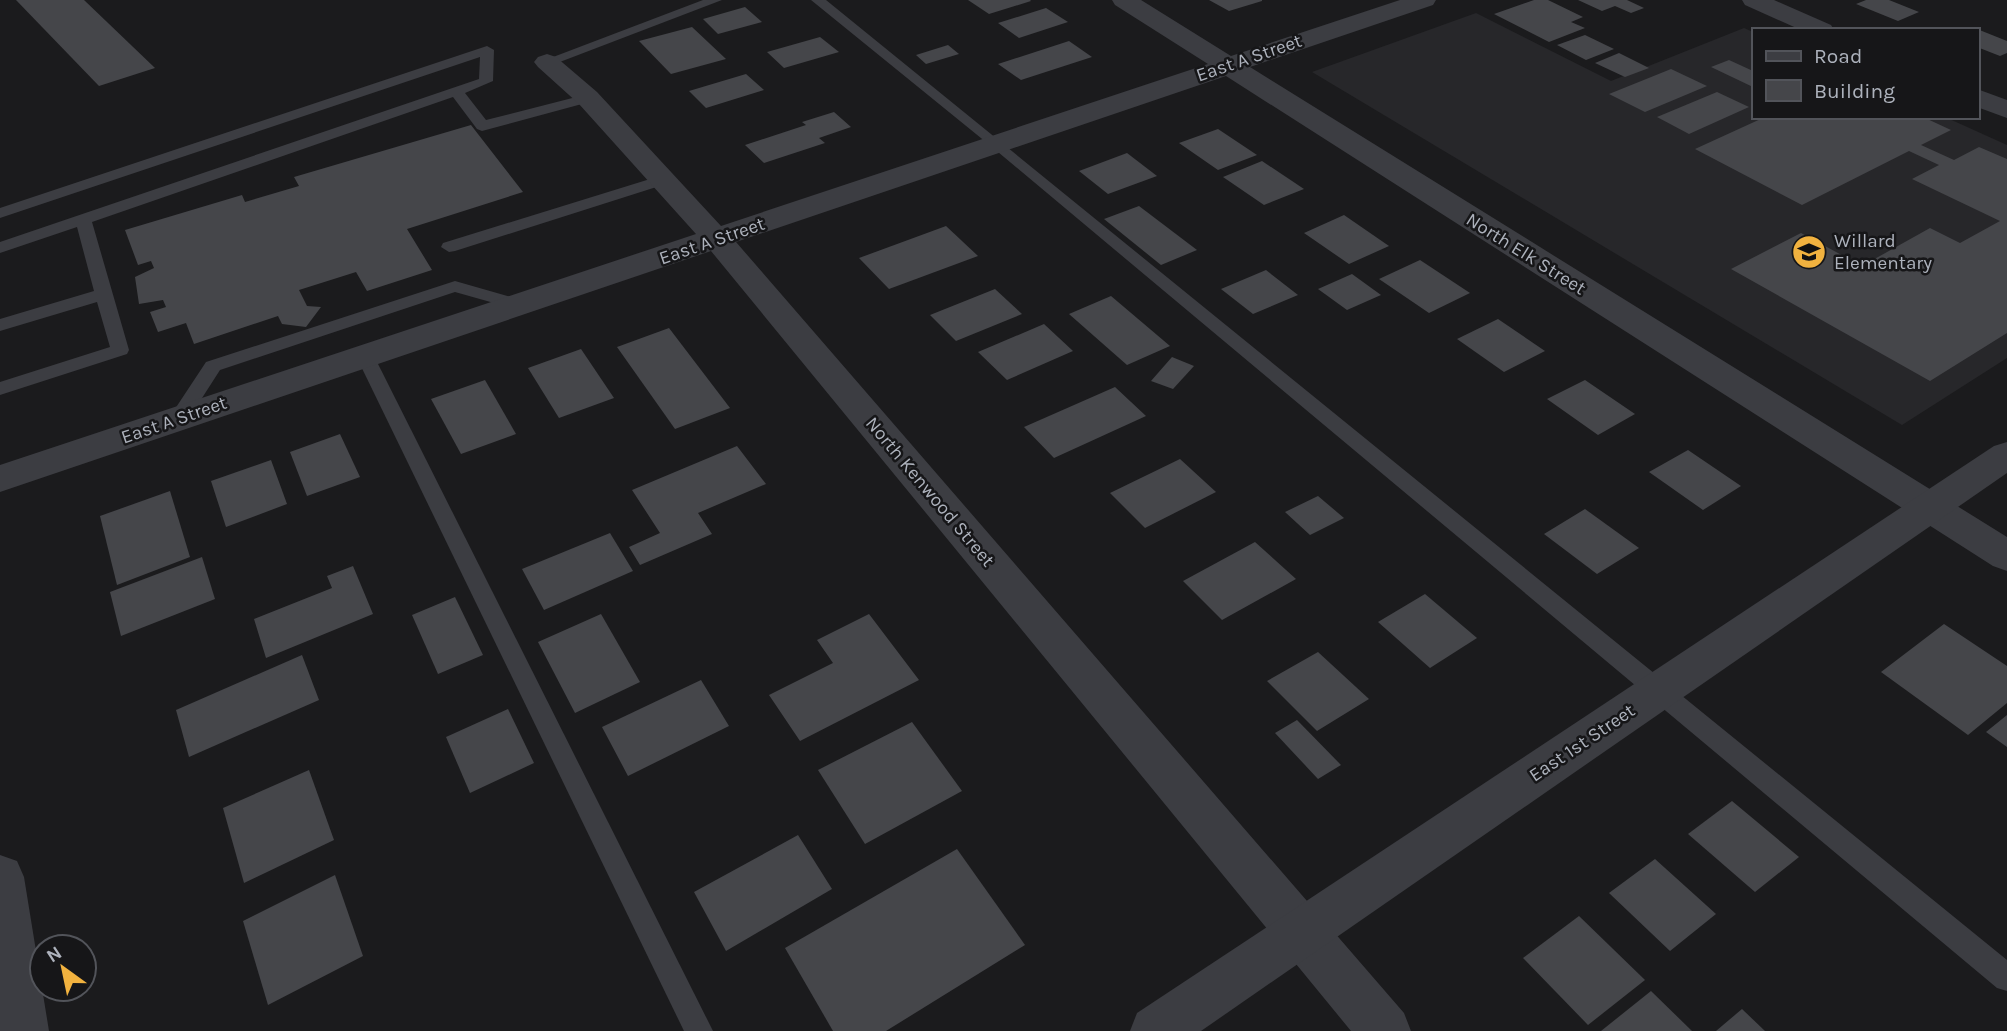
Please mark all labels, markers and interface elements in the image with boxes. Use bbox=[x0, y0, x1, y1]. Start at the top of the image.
legend bbox=[1752, 28, 1979, 119]
street label: East A Street bbox=[1193, 30, 1305, 86]
text: Road bbox=[1814, 44, 1862, 68]
text: Building bbox=[1814, 79, 1895, 103]
street label: North Elk Street bbox=[1462, 208, 1590, 300]
street label: East A Street bbox=[656, 213, 768, 269]
place label: Willard Elementary bbox=[1834, 230, 1932, 274]
school or university icon: Willard Elementary bbox=[1790, 233, 1828, 271]
street label: East A Street bbox=[118, 392, 230, 448]
street label: North Kenwood Street bbox=[861, 413, 999, 571]
street label: East 1st Street bbox=[1525, 700, 1639, 786]
north arrow bbox=[28, 933, 98, 1003]
text: N bbox=[43, 942, 66, 968]

